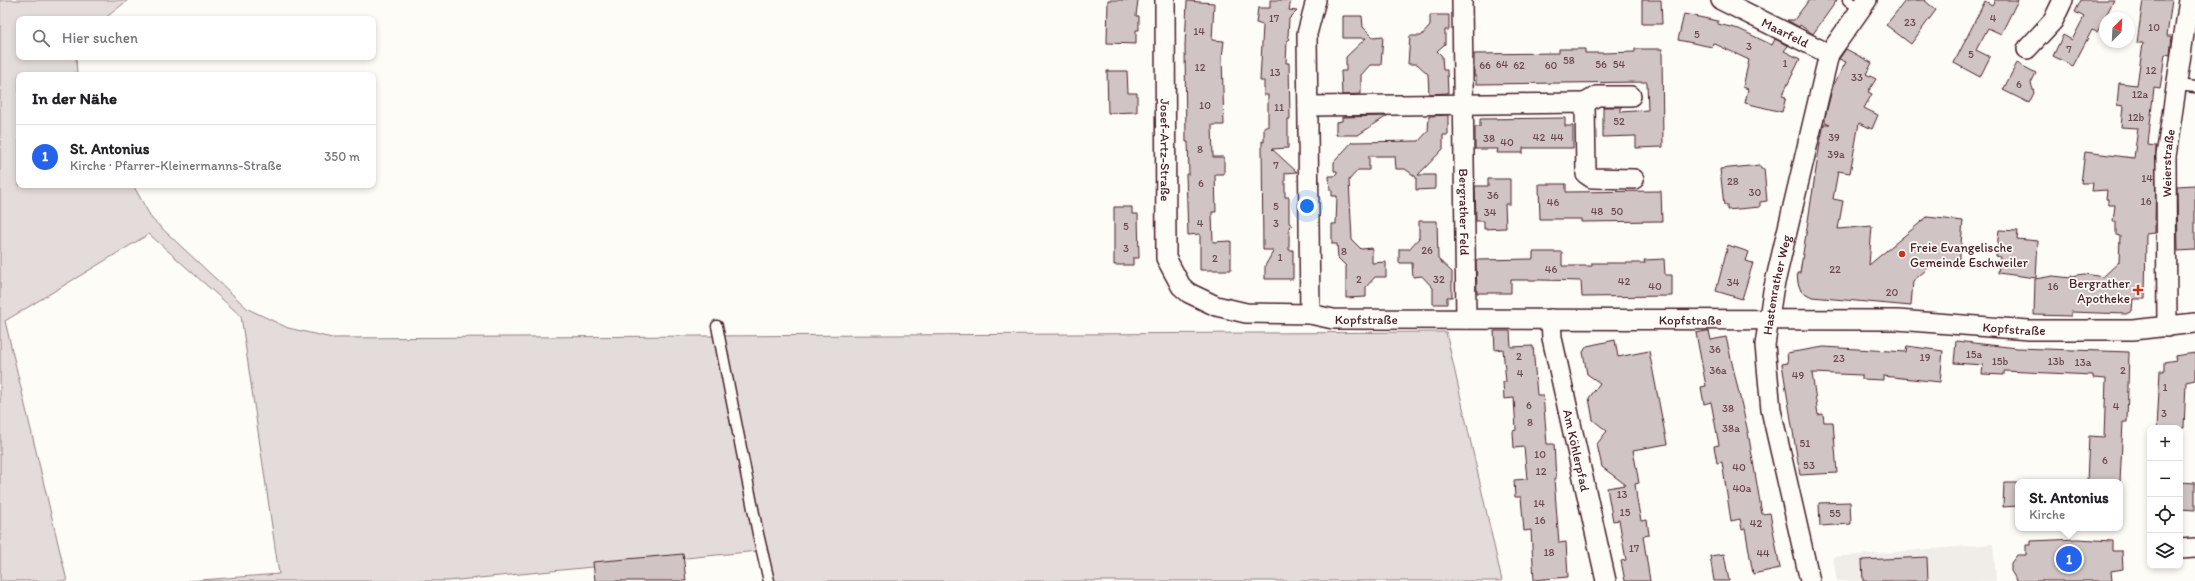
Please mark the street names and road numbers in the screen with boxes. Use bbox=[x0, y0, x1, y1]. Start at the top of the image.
street label: Maarfeld bbox=[1759, 15, 1811, 51]
street label: Josef-Artz-Straße bbox=[1157, 99, 1173, 201]
street label: Weierstraße bbox=[2159, 128, 2178, 197]
street label: Bergrather Feld bbox=[1456, 168, 1472, 256]
street label: Hastenrather Weg bbox=[1760, 233, 1794, 336]
street label: Kopfstraße bbox=[1335, 312, 1398, 327]
street label: Kopfstraße bbox=[1659, 313, 1722, 328]
street label: Kopfstraße bbox=[1982, 319, 2045, 338]
street label: Am Köhlerpfad bbox=[1560, 408, 1593, 493]

